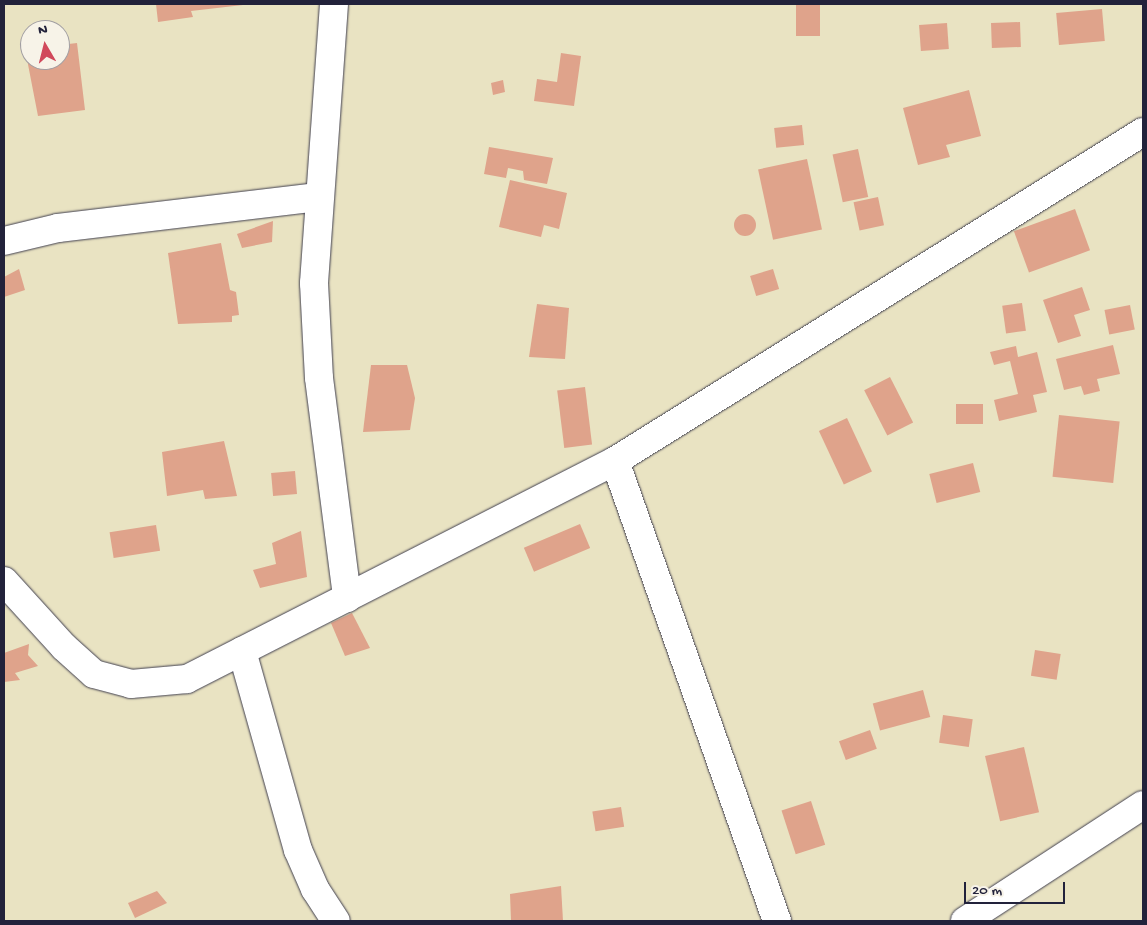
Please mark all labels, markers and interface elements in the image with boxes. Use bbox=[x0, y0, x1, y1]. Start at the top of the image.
north arrow bbox=[20, 20, 70, 70]
text: N bbox=[37, 22, 49, 40]
scale bar bbox=[967, 872, 1068, 904]
text: 20 m bbox=[972, 882, 1002, 900]

